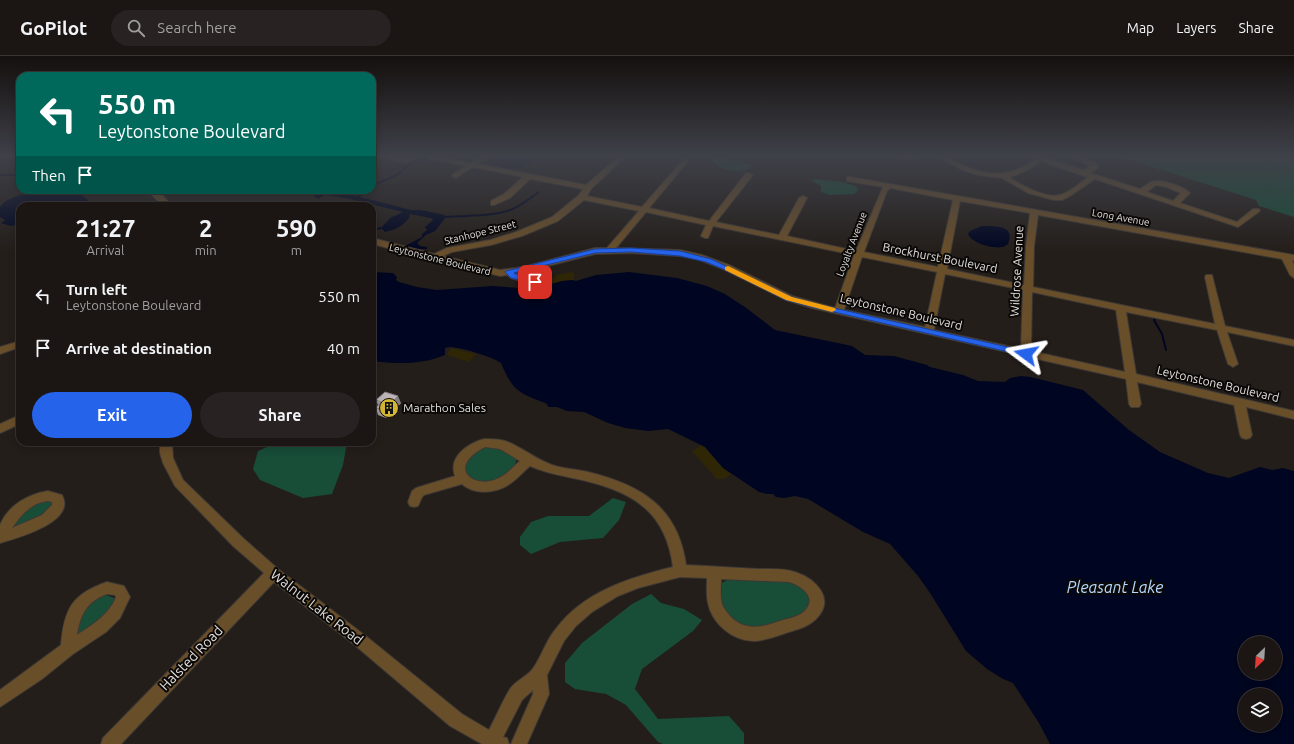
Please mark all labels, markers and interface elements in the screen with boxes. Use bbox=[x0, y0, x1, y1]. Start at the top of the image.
search box bbox=[111, 10, 391, 46]
text: GoPilot bbox=[20, 17, 87, 39]
icon: search bbox=[125, 17, 147, 39]
text: Search here bbox=[157, 19, 237, 36]
text: Map bbox=[1127, 20, 1154, 36]
text: Layers bbox=[1176, 20, 1216, 36]
text: Share bbox=[1238, 20, 1274, 36]
icon: left bbox=[32, 88, 84, 140]
text: 550 m bbox=[98, 88, 176, 119]
text: Leytonstone Boulevard bbox=[98, 121, 286, 141]
icon: arrive bbox=[74, 164, 96, 186]
text: Then bbox=[32, 167, 66, 184]
street label: Long Avenue bbox=[1091, 207, 1151, 228]
street label: Loyalty Avenue bbox=[834, 210, 869, 278]
text: 21:27 bbox=[75, 215, 135, 242]
text: 2 bbox=[199, 215, 212, 242]
text: 590 bbox=[276, 215, 317, 242]
street label: Stanhope Street bbox=[443, 218, 517, 247]
street label: Wildrose Avenue bbox=[1008, 225, 1025, 317]
street label: Brockhurst Boulevard bbox=[882, 240, 999, 275]
street label: Leytonstone Boulevard bbox=[388, 242, 492, 277]
text: Arrival bbox=[86, 243, 124, 257]
text: min bbox=[195, 243, 217, 257]
text: m bbox=[291, 243, 302, 257]
pin bbox=[518, 265, 552, 299]
icon: arrive bbox=[524, 271, 546, 293]
text: Turn left bbox=[66, 281, 127, 298]
icon: left bbox=[32, 285, 54, 307]
text: 550 m bbox=[318, 288, 360, 305]
street label: Leytonstone Boulevard bbox=[839, 291, 964, 332]
text: Leytonstone Boulevard bbox=[66, 298, 201, 312]
position arrow bbox=[1005, 333, 1047, 375]
icon: arrive bbox=[32, 337, 54, 359]
text: Arrive at destination bbox=[66, 340, 212, 357]
text: 40 m bbox=[327, 340, 360, 357]
street label: Leytonstone Boulevard bbox=[1156, 363, 1281, 404]
button: Exit bbox=[32, 392, 192, 438]
button: Share bbox=[200, 392, 360, 438]
building icon: Marathon Sales bbox=[378, 397, 400, 419]
place label: Marathon Sales bbox=[403, 401, 486, 414]
street label: Walnut Lake Road bbox=[268, 566, 366, 648]
water label: Pleasant Lake bbox=[1067, 578, 1163, 596]
street label: Halsted Road bbox=[156, 622, 226, 694]
north arrow bbox=[1238, 636, 1282, 680]
map controls bbox=[1238, 636, 1282, 732]
button: layers bbox=[1238, 688, 1282, 732]

